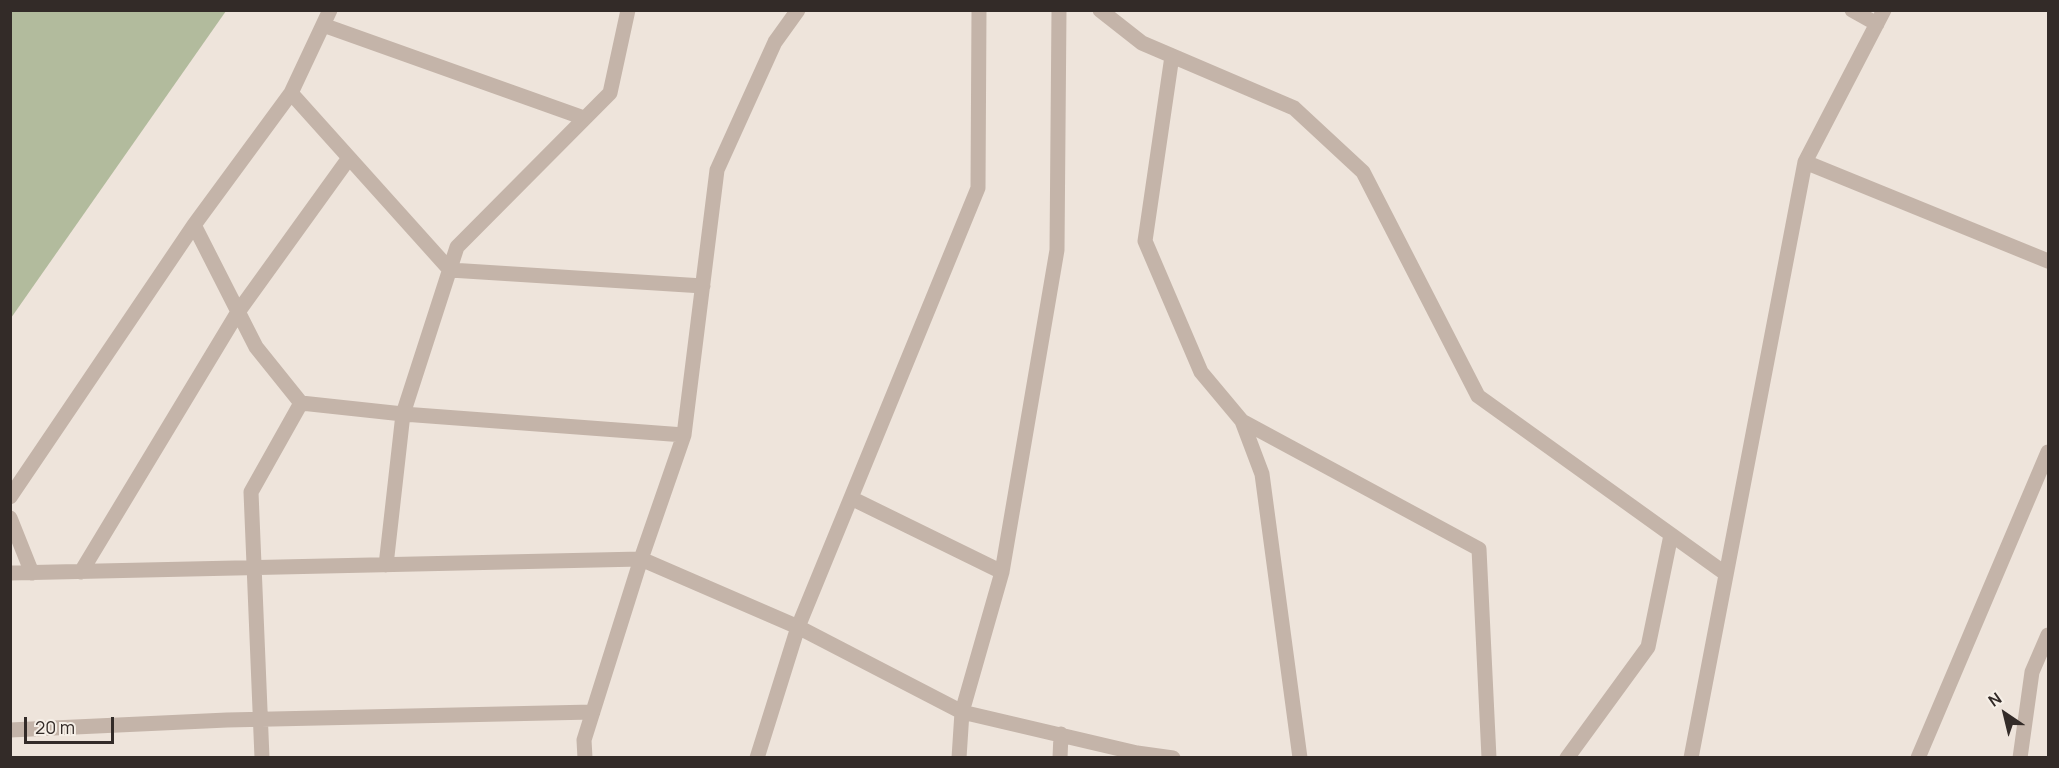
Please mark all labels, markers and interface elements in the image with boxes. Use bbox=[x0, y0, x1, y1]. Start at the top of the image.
north arrow bbox=[1975, 684, 2035, 744]
text: N bbox=[1984, 687, 2006, 712]
scale bar bbox=[27, 705, 117, 743]
text: 20 m bbox=[35, 715, 75, 739]

